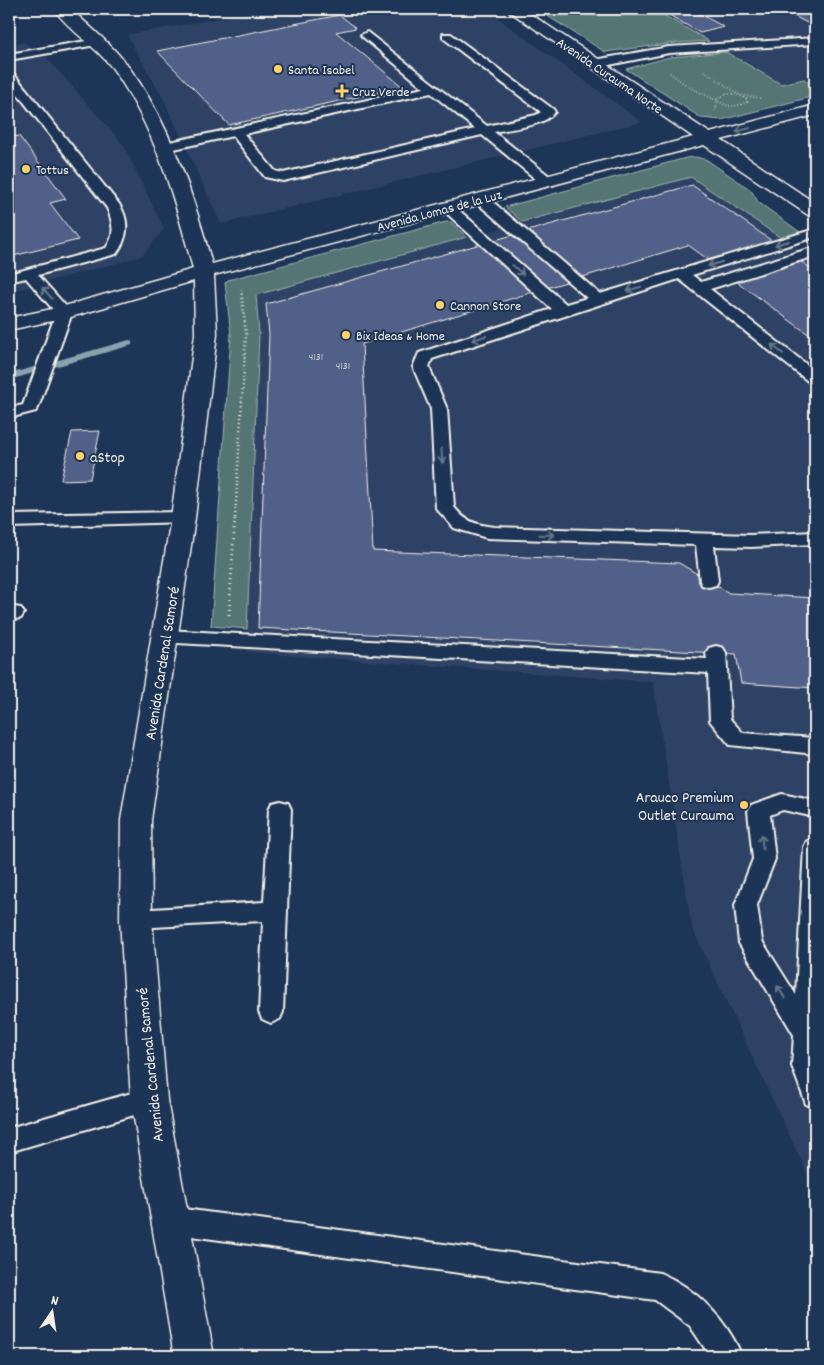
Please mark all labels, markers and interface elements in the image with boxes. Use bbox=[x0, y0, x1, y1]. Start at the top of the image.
street label: Avenida Curauma Norte bbox=[552, 33, 666, 120]
place label: Santa Isabel bbox=[288, 61, 355, 81]
marker: Santa Isabel bbox=[272, 63, 284, 75]
place label: Cruz Verde bbox=[352, 83, 409, 103]
marker: Cruz Verde bbox=[336, 85, 348, 97]
one-way arrow bbox=[735, 126, 751, 135]
place label: Tottus bbox=[36, 161, 69, 181]
marker: Tottus bbox=[20, 163, 32, 175]
street label: Avenida Lomas de la Luz bbox=[375, 185, 505, 238]
one-way arrow bbox=[774, 239, 790, 249]
one-way arrow bbox=[707, 260, 723, 269]
one-way arrow bbox=[511, 264, 524, 276]
one-way arrow bbox=[627, 284, 643, 294]
one-way arrow bbox=[41, 286, 52, 299]
place label: Cannon Store bbox=[450, 297, 521, 317]
marker: Cannon Store bbox=[434, 299, 446, 311]
place label: Bix Ideas & Home bbox=[356, 327, 445, 347]
marker: Bix Ideas & Home bbox=[340, 329, 352, 341]
one-way arrow bbox=[472, 333, 488, 343]
one-way arrow bbox=[771, 344, 784, 355]
house number: 4131 bbox=[309, 350, 323, 366]
house number: 4131 bbox=[336, 359, 350, 375]
place label: aStop bbox=[90, 447, 125, 470]
one-way arrow bbox=[437, 448, 446, 464]
marker: aStop bbox=[74, 450, 86, 462]
one-way arrow bbox=[538, 530, 555, 540]
street label: Avenida Cardenal Samoré bbox=[140, 585, 187, 742]
place label: Arauco Premium Outlet Curauma bbox=[636, 787, 734, 828]
marker: Arauco Premium Outlet Curauma bbox=[738, 799, 750, 811]
one-way arrow bbox=[757, 834, 767, 850]
street label: Avenida Cardenal Samoré bbox=[132, 986, 171, 1143]
one-way arrow bbox=[776, 986, 786, 1000]
north arrow bbox=[28, 1288, 78, 1338]
text: N bbox=[49, 1291, 60, 1312]

